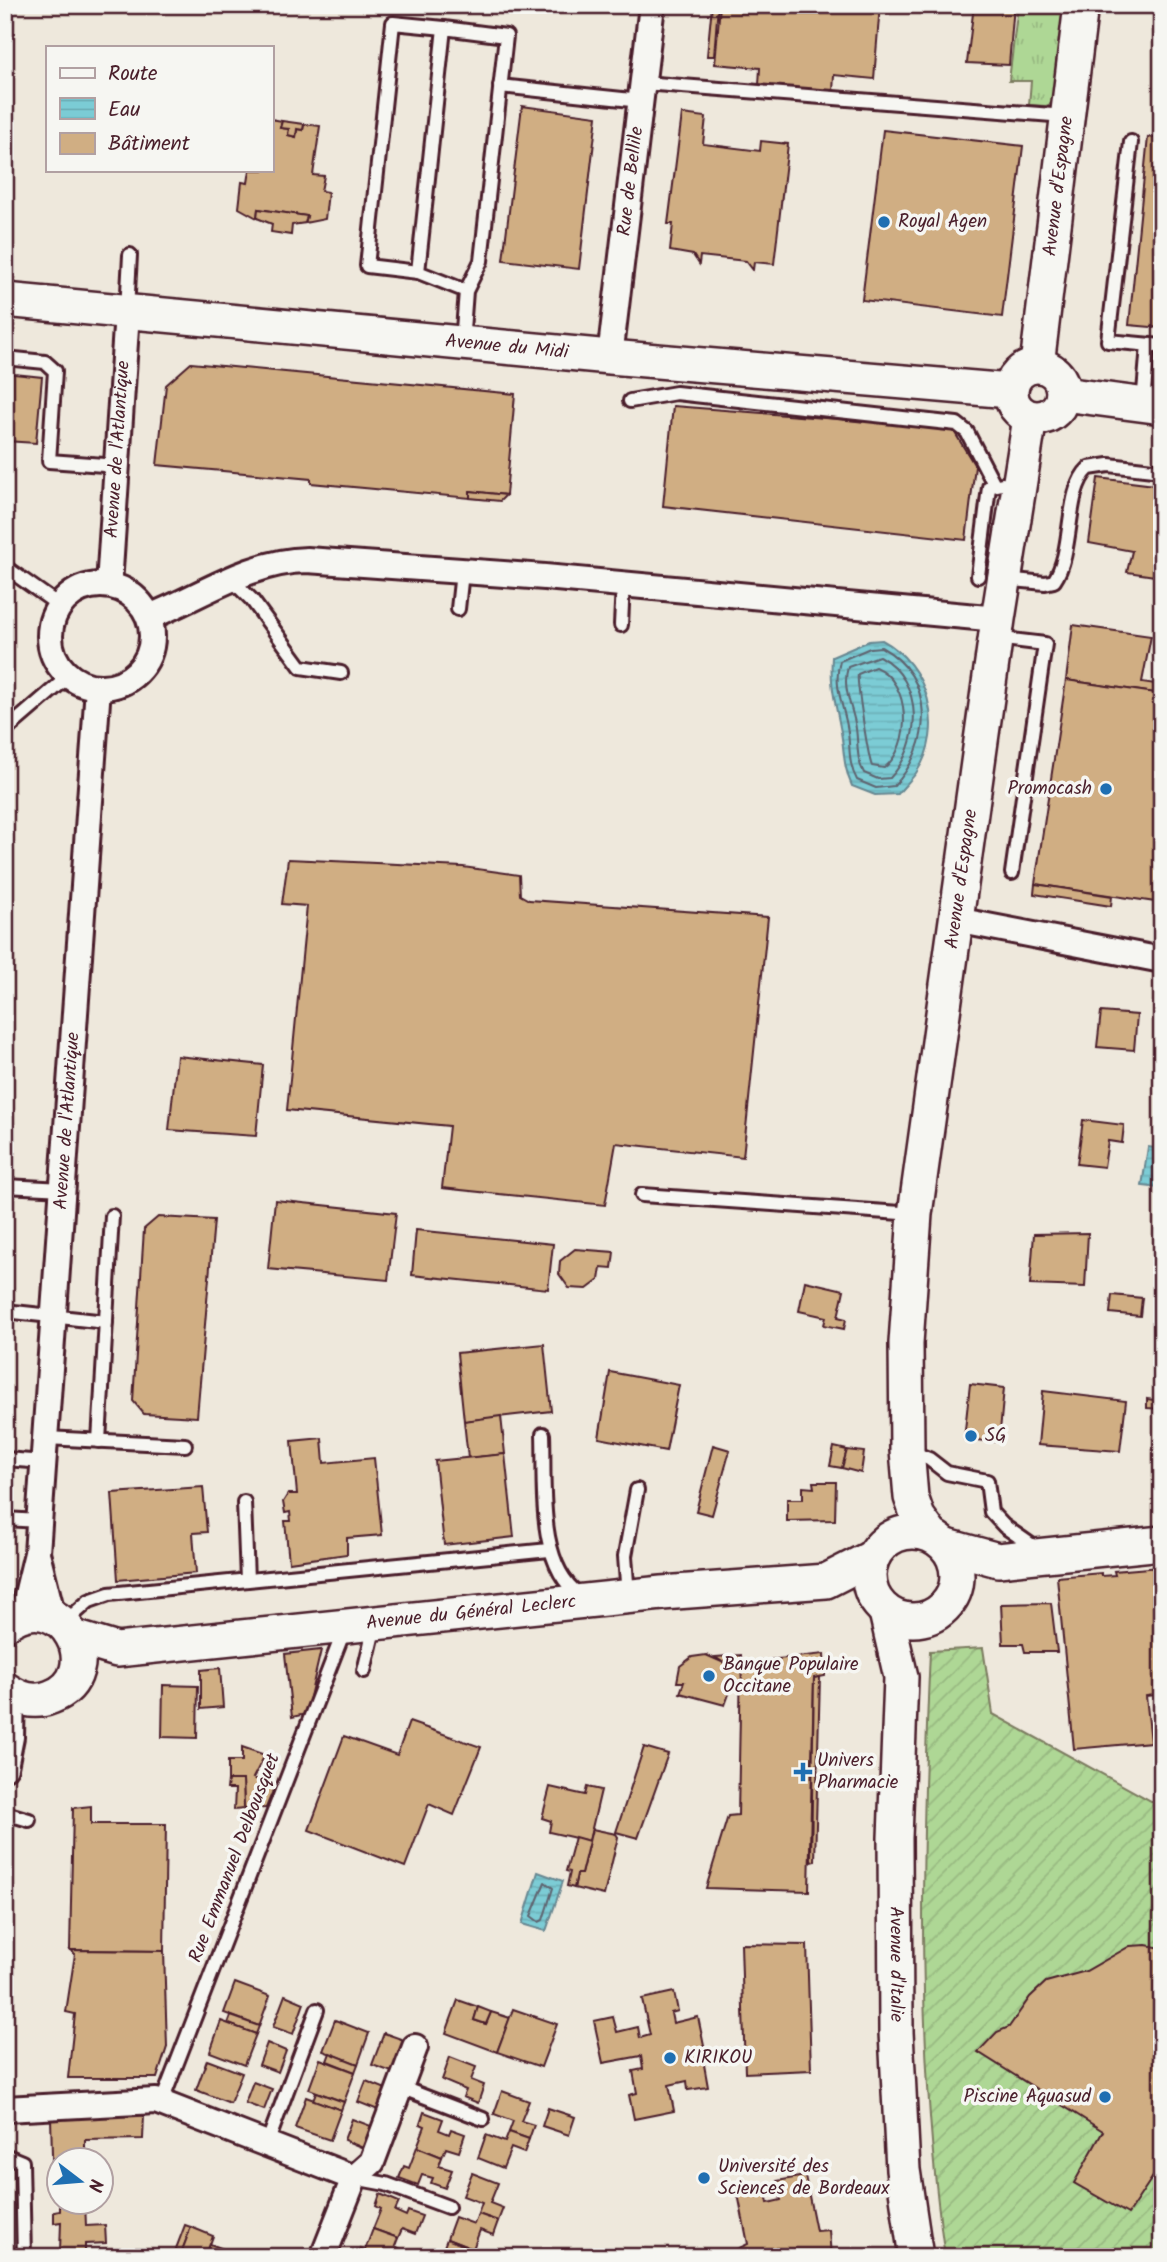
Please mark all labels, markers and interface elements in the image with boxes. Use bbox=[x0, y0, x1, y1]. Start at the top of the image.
legend bbox=[46, 46, 273, 172]
text: Route bbox=[108, 58, 158, 91]
text: Eau bbox=[108, 94, 140, 127]
street label: Avenue d'Espagne bbox=[1035, 114, 1082, 258]
street label: Rue de Bellile bbox=[610, 125, 652, 238]
text: Bâtiment bbox=[108, 128, 191, 161]
place label: Royal Agen bbox=[898, 207, 987, 237]
marker: Royal Agen bbox=[876, 214, 892, 230]
street label: Avenue du Midi bbox=[444, 327, 571, 368]
street label: Avenue de l'Atlantique bbox=[97, 359, 139, 539]
place label: Promocash bbox=[1007, 774, 1092, 804]
marker: Promocash bbox=[1098, 781, 1114, 797]
street label: Avenue d'Espagne bbox=[937, 807, 986, 951]
street label: Avenue de l'Atlantique bbox=[46, 1031, 89, 1211]
place label: SG bbox=[985, 1421, 1007, 1451]
marker: SG bbox=[963, 1428, 979, 1444]
street label: Avenue du Général Leclerc bbox=[365, 1587, 578, 1639]
place label: Banque Populaire Occitane bbox=[723, 1650, 859, 1702]
marker: Banque Populaire Occitane bbox=[701, 1668, 717, 1684]
place label: Univers Pharmacie bbox=[817, 1746, 899, 1798]
street label: Rue Emmanuel Delbousquet bbox=[181, 1748, 289, 1967]
marker: Univers Pharmacie bbox=[795, 1764, 811, 1780]
street label: Avenue d'Italie bbox=[880, 1906, 911, 2023]
place label: KIRIKOU bbox=[684, 2043, 752, 2073]
marker: KIRIKOU bbox=[662, 2050, 678, 2066]
place label: Piscine Aquasud bbox=[963, 2082, 1092, 2112]
marker: Piscine Aquasud bbox=[1097, 2089, 1113, 2105]
north arrow bbox=[46, 2146, 116, 2216]
place label: Université des Sciences de Bordeaux bbox=[718, 2152, 890, 2204]
marker: Université des Sciences de Bordeaux bbox=[696, 2170, 712, 2186]
text: N bbox=[78, 2175, 110, 2195]

